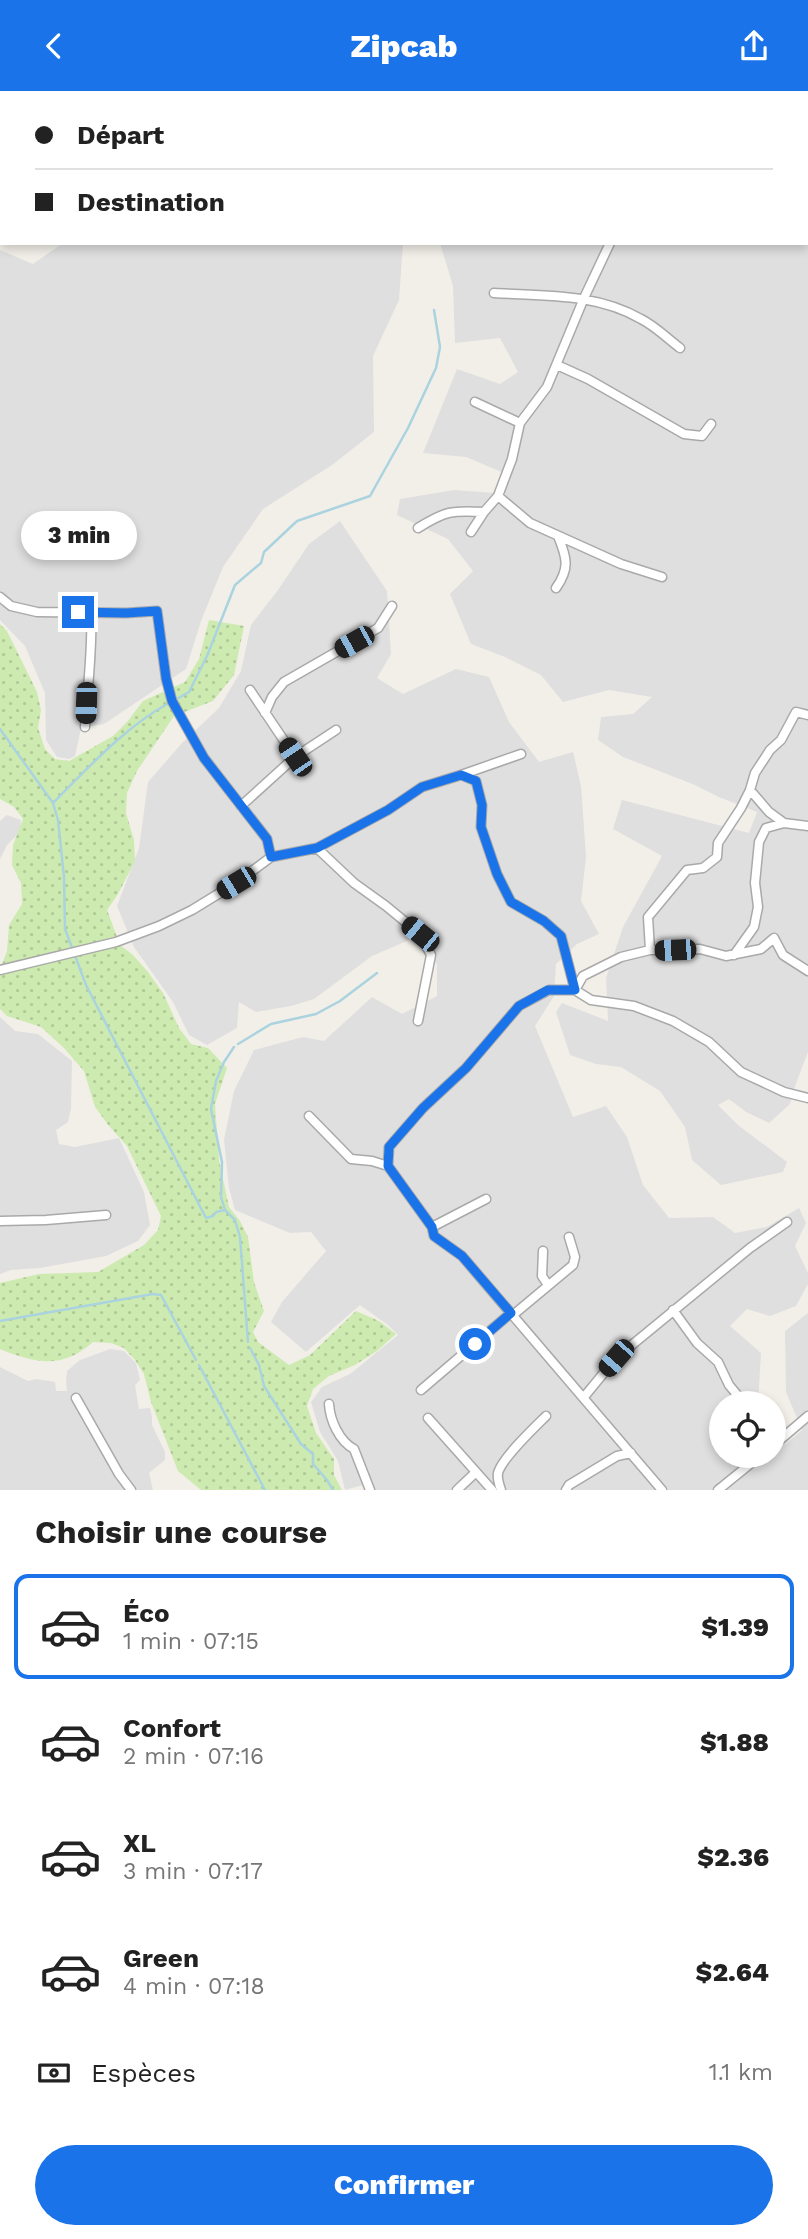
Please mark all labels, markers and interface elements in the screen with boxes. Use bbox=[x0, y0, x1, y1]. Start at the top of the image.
icon: back bbox=[35, 27, 73, 65]
text: Zipcab bbox=[351, 27, 457, 65]
icon: share bbox=[735, 27, 773, 65]
text: Départ bbox=[77, 120, 164, 150]
text: Destination bbox=[77, 187, 225, 217]
callout: 3 min bbox=[20, 511, 136, 559]
text: 3 min bbox=[48, 522, 110, 549]
route end bbox=[62, 596, 94, 628]
car bbox=[331, 623, 378, 661]
car bbox=[75, 682, 98, 724]
car bbox=[275, 734, 316, 780]
car bbox=[213, 863, 260, 903]
car bbox=[398, 913, 443, 955]
car bbox=[654, 939, 697, 961]
route start bbox=[459, 1328, 491, 1360]
car bbox=[595, 1335, 638, 1381]
map controls bbox=[709, 1391, 786, 1468]
button: locate bbox=[709, 1391, 786, 1468]
text: Choisir une course bbox=[35, 1513, 327, 1551]
icon: car bbox=[39, 1595, 102, 1658]
text: Éco bbox=[123, 1598, 170, 1628]
text: $1.39 bbox=[701, 1612, 769, 1642]
text: 1 min · 07:15 bbox=[123, 1628, 259, 1655]
icon: car bbox=[39, 1710, 102, 1773]
text: Confort bbox=[123, 1713, 221, 1743]
text: $1.88 bbox=[700, 1727, 769, 1757]
text: 2 min · 07:16 bbox=[123, 1743, 264, 1770]
icon: car bbox=[39, 1825, 102, 1888]
text: XL bbox=[123, 1828, 156, 1858]
text: $2.36 bbox=[697, 1842, 769, 1872]
text: 3 min · 07:17 bbox=[123, 1858, 263, 1885]
icon: car bbox=[39, 1940, 102, 2003]
text: Green bbox=[123, 1943, 199, 1973]
text: $2.64 bbox=[696, 1957, 769, 1987]
text: 4 min · 07:18 bbox=[123, 1973, 265, 2000]
icon: cash bbox=[35, 2054, 73, 2092]
text: Espèces bbox=[91, 2058, 196, 2088]
text: 1.1 km bbox=[709, 2059, 773, 2086]
button: Confirmer bbox=[35, 2145, 773, 2225]

